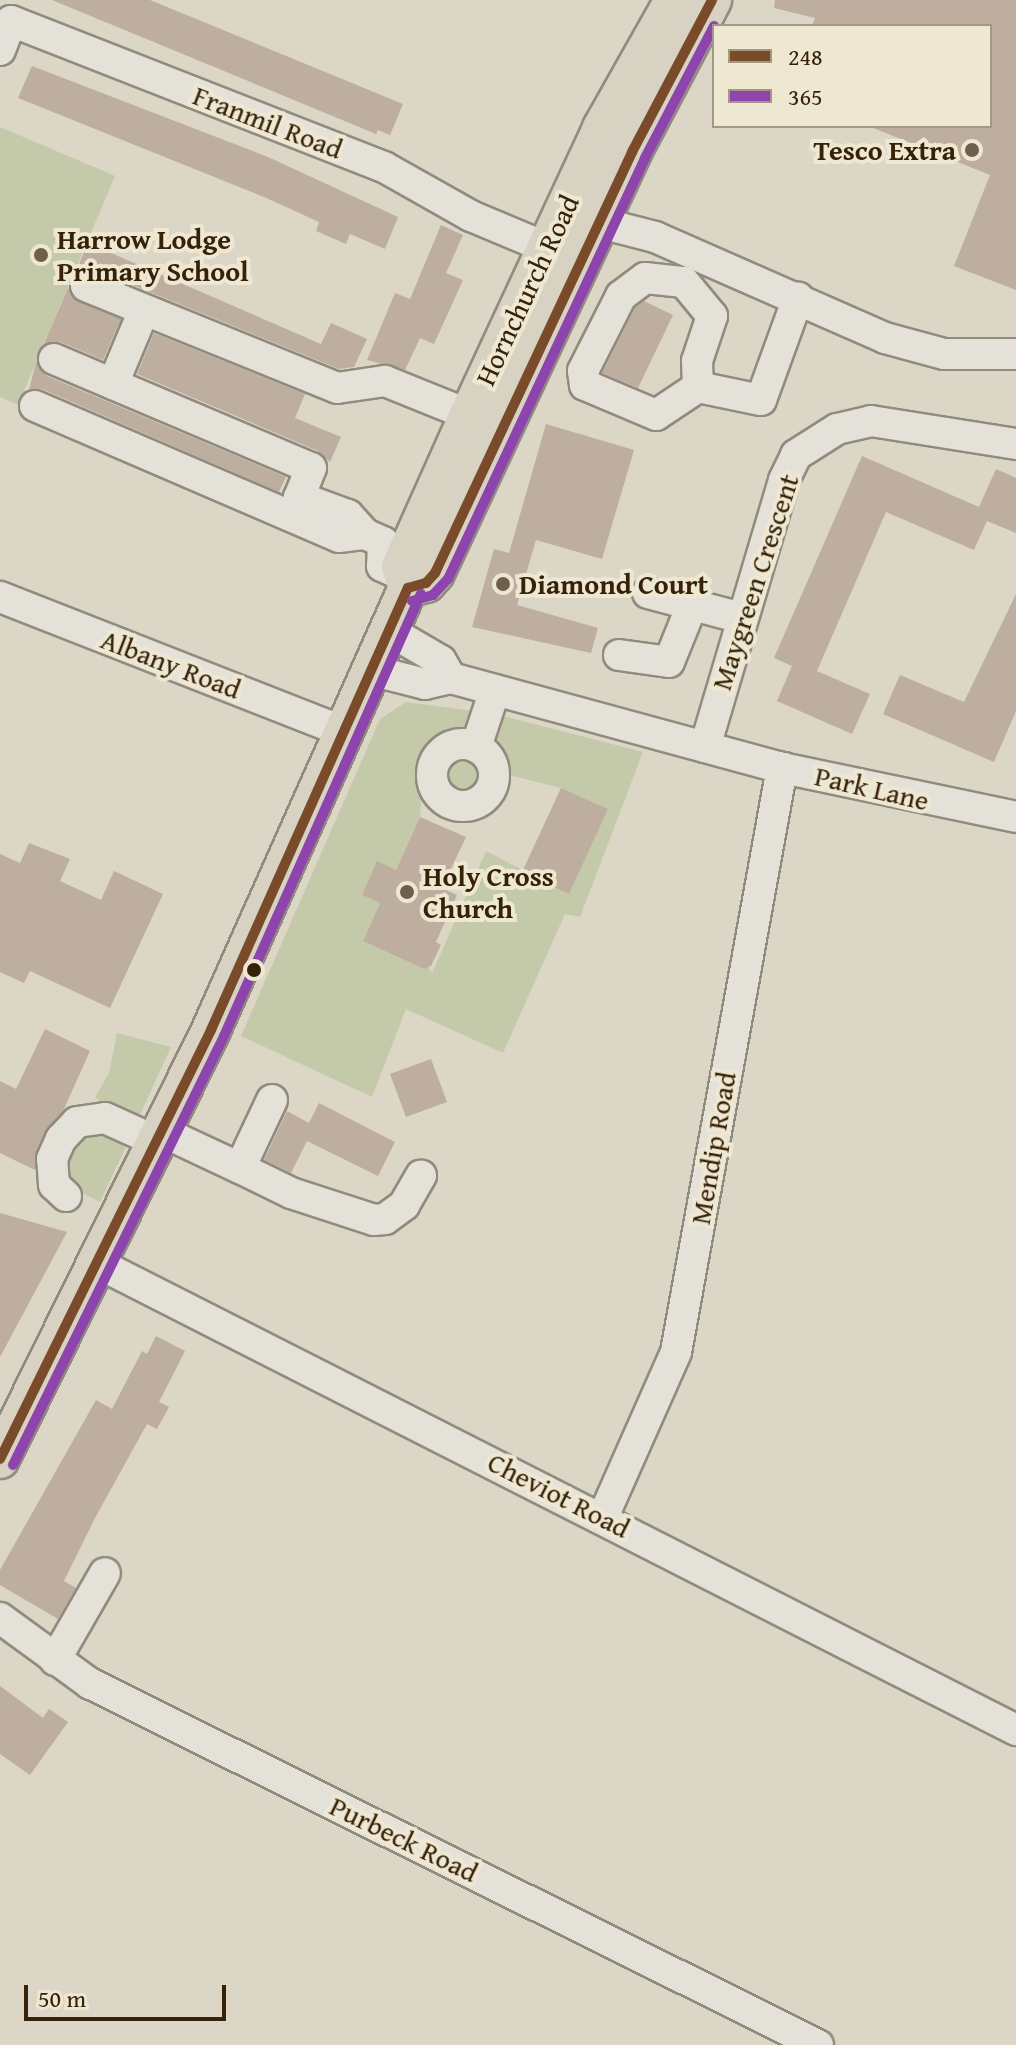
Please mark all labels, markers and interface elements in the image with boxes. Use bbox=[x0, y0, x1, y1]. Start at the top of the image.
legend bbox=[712, 24, 992, 128]
text: 248 bbox=[788, 39, 823, 74]
street label: Franmil Road bbox=[189, 78, 347, 166]
text: 365 bbox=[788, 79, 823, 114]
place label: Tesco Extra bbox=[814, 133, 956, 167]
marker: Tesco Extra bbox=[963, 141, 981, 159]
street label: Hornchurch Road bbox=[468, 189, 586, 391]
place label: Harrow Lodge Primary School bbox=[57, 222, 249, 288]
marker: Harrow Lodge Primary School bbox=[32, 246, 50, 264]
street label: Maygreen Crescent bbox=[704, 470, 806, 694]
place label: Diamond Court bbox=[519, 567, 708, 601]
marker: Diamond Court bbox=[494, 575, 512, 593]
street label: Albany Road bbox=[96, 622, 246, 706]
street label: Park Lane bbox=[812, 759, 932, 817]
place label: Holy Cross Church bbox=[423, 859, 554, 925]
marker: Holy Cross Church bbox=[398, 883, 416, 901]
unlabelled marker bbox=[246, 962, 262, 978]
street label: Mendip Road bbox=[683, 1069, 743, 1227]
street label: Cheviot Road bbox=[482, 1445, 636, 1545]
street label: Purbeck Road bbox=[325, 1789, 483, 1889]
scale bar bbox=[28, 1969, 230, 2019]
text: 50 m bbox=[38, 1981, 86, 2016]

